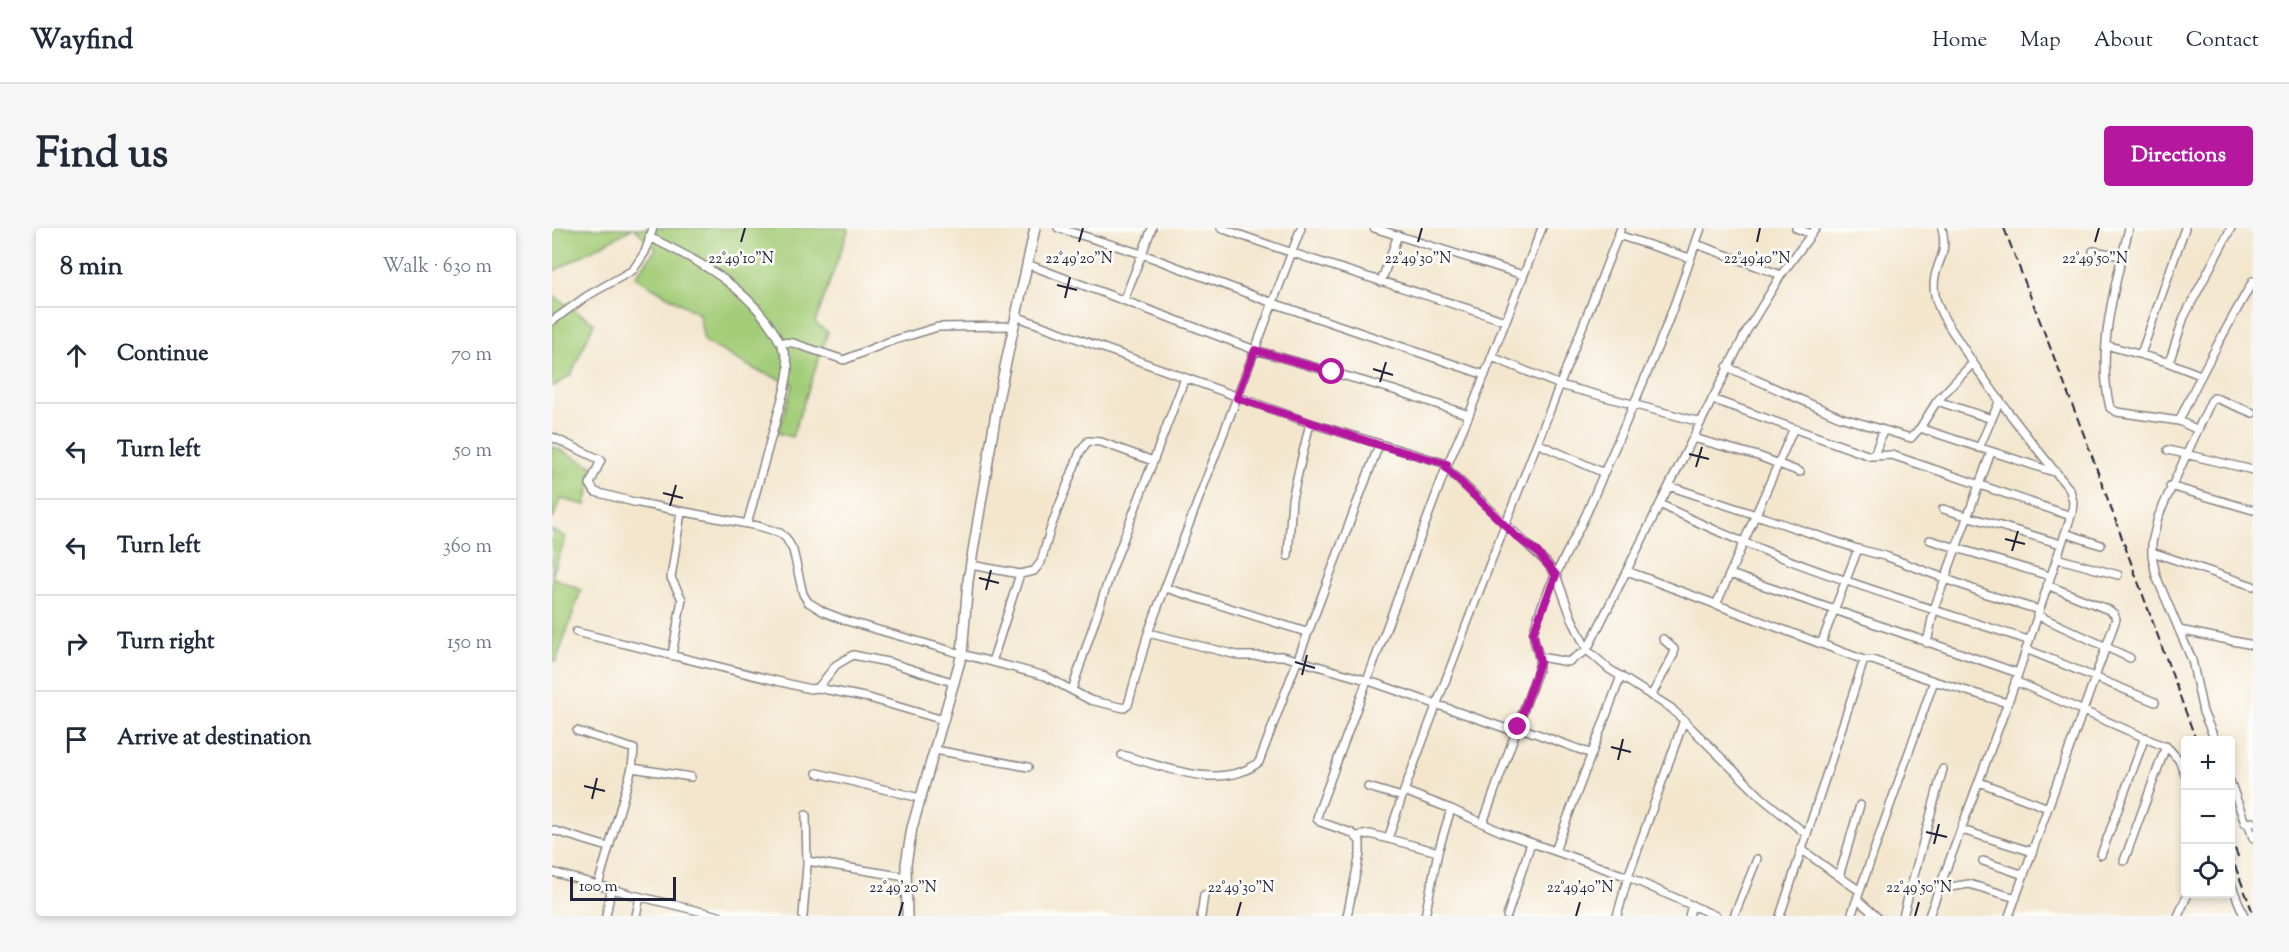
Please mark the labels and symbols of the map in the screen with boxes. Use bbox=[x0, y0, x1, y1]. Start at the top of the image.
text: 22°49'10"N bbox=[708, 249, 774, 270]
text: 22°49'20"N bbox=[1045, 249, 1113, 270]
text: 22°49'30"N bbox=[1385, 249, 1451, 270]
text: 22°49'40"N bbox=[1724, 249, 1790, 270]
text: 22°49'50"N bbox=[2062, 249, 2128, 270]
route start bbox=[1318, 358, 1344, 384]
route end bbox=[1504, 713, 1530, 739]
scale bar bbox=[570, 874, 676, 902]
text: 22°49'20"N bbox=[869, 878, 937, 899]
text: 22°49'30"N bbox=[1208, 878, 1274, 899]
text: 22°49'40"N bbox=[1547, 878, 1613, 899]
text: 22°49'50"N bbox=[1886, 878, 1952, 899]

